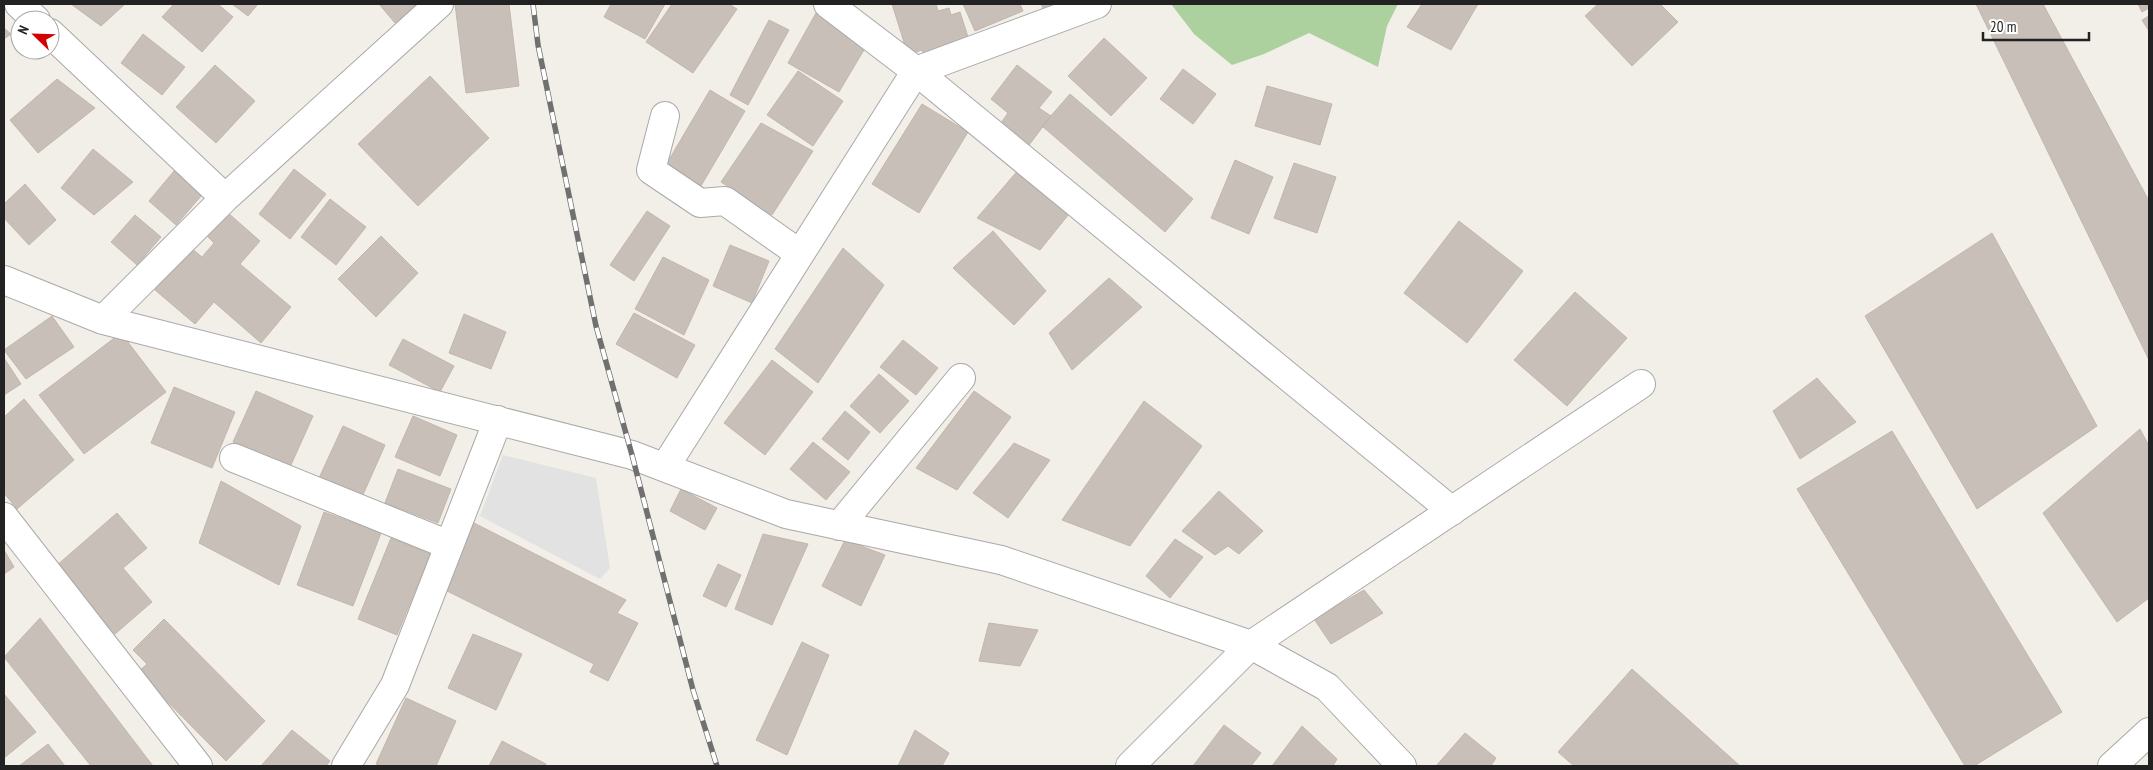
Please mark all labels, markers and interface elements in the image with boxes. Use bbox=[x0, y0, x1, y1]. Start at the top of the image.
north arrow bbox=[10, 10, 60, 60]
scale bar bbox=[1983, 10, 2089, 42]
text: 20 m bbox=[1990, 17, 2016, 36]
text: N bbox=[13, 23, 33, 37]

